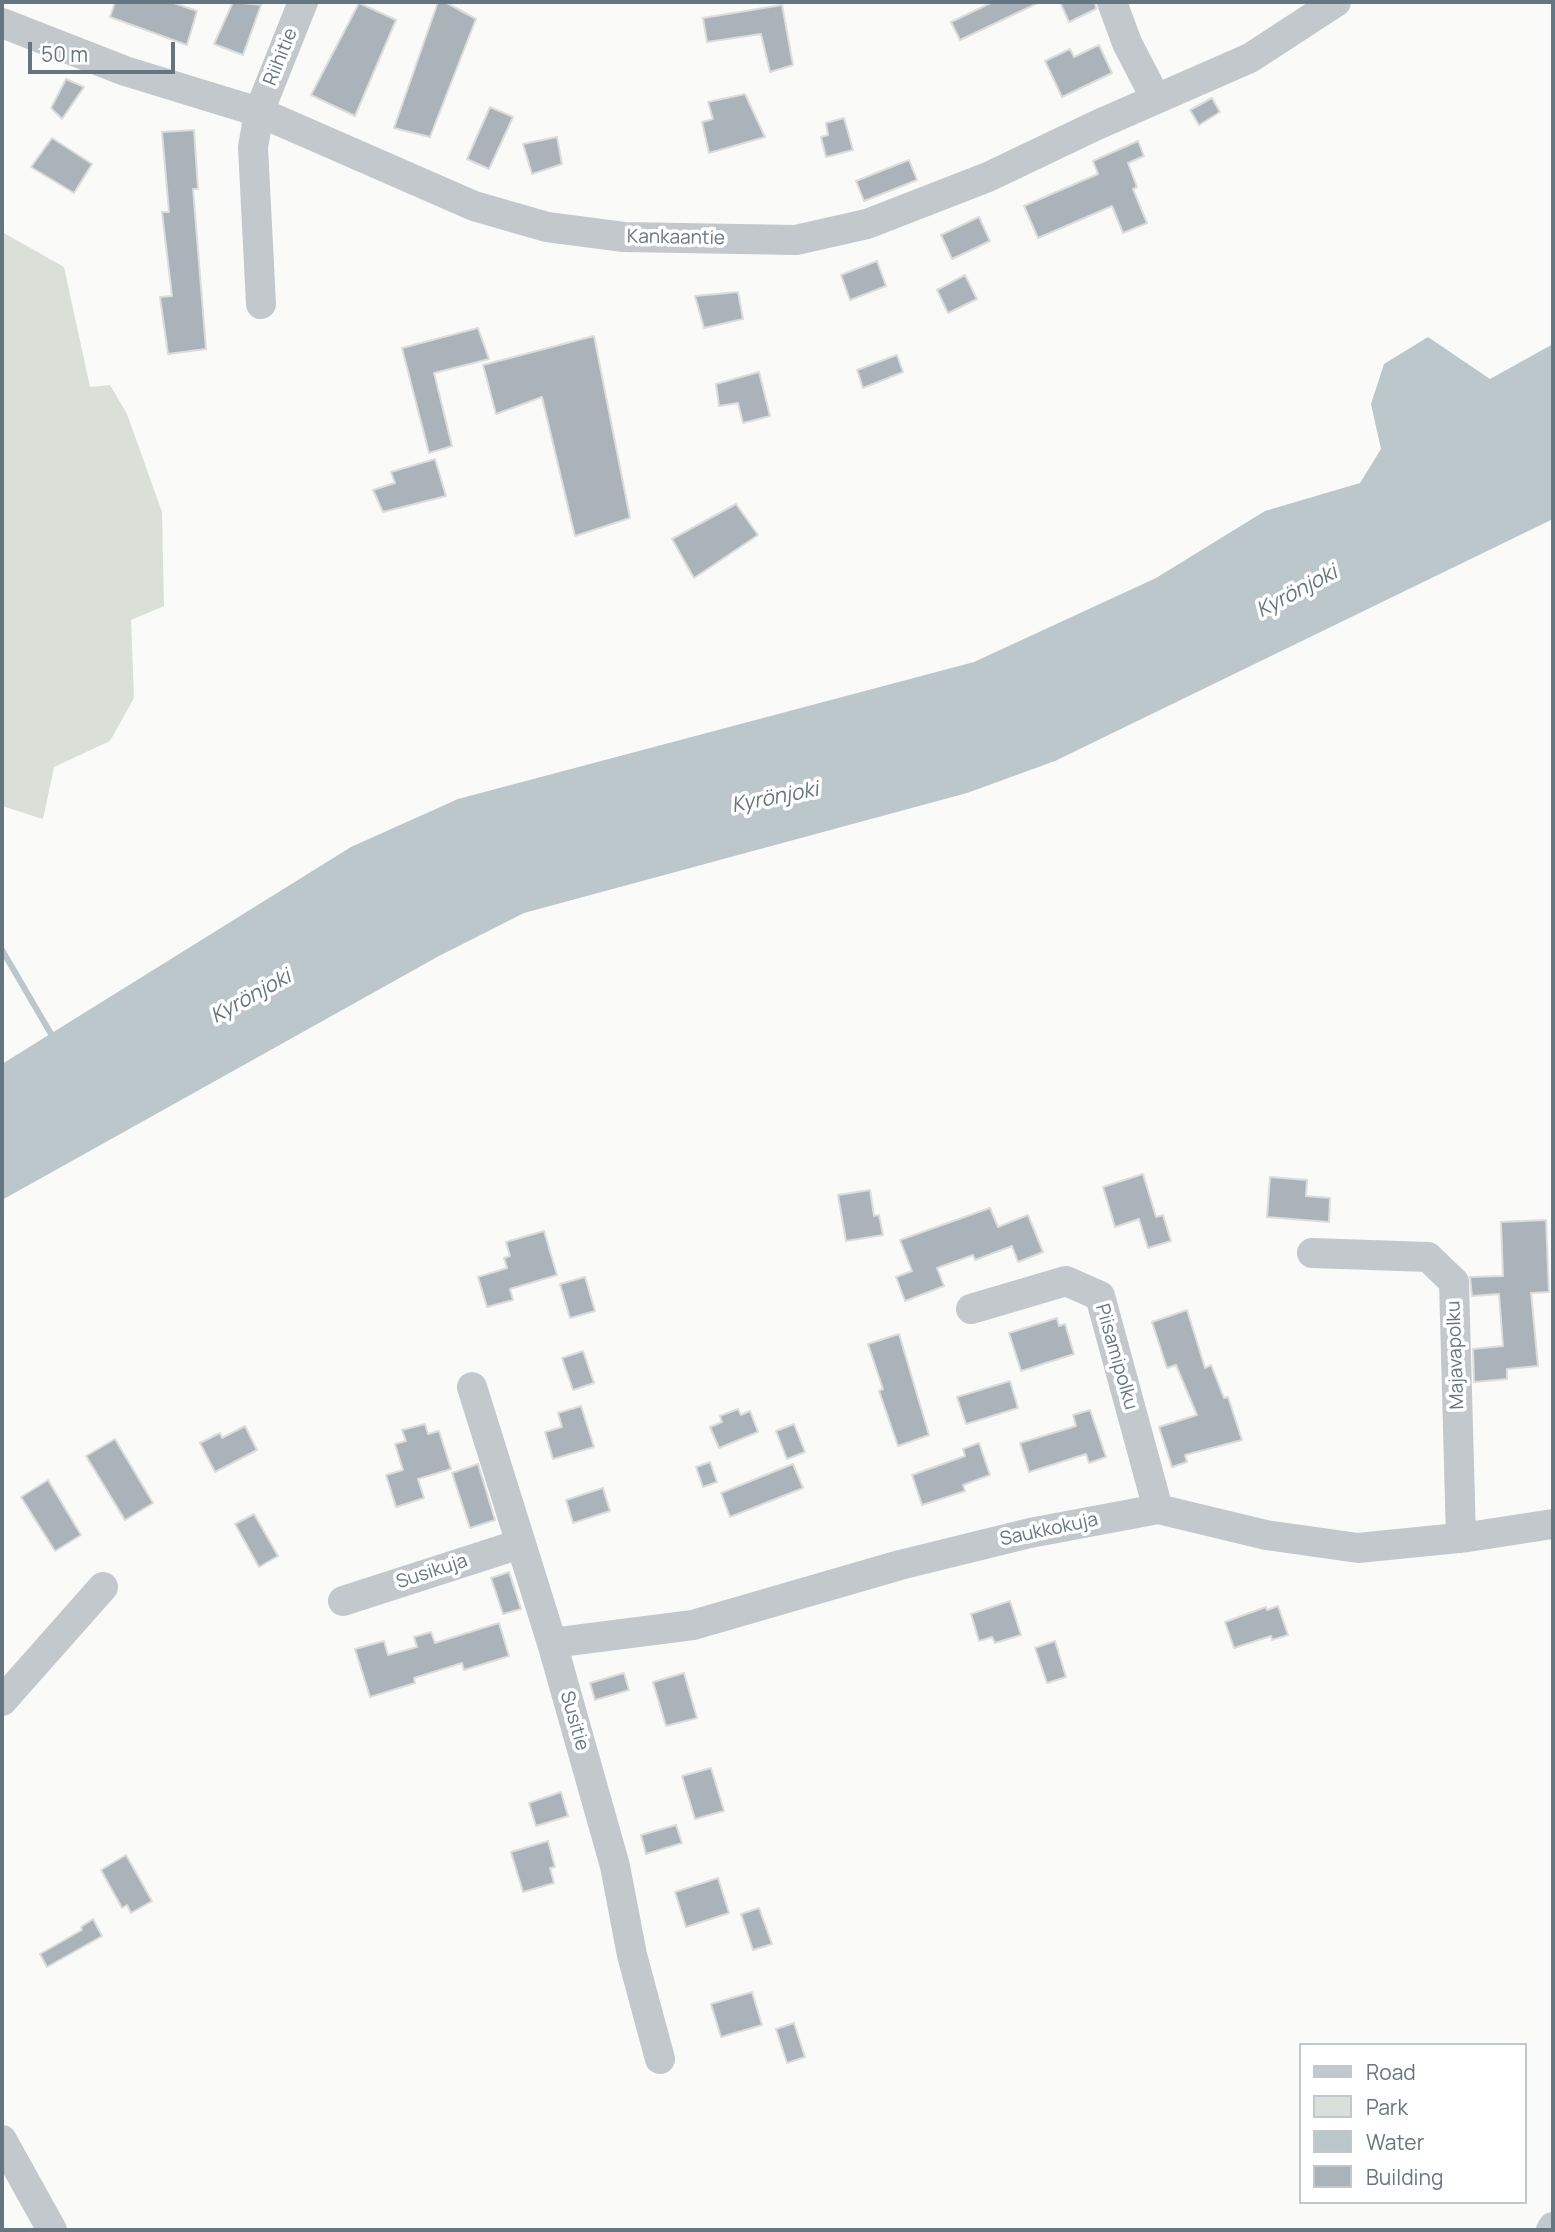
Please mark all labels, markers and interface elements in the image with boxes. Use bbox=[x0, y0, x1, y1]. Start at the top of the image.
street label: Riihitie bbox=[259, 25, 303, 89]
scale bar bbox=[32, 28, 178, 72]
text: 50 m bbox=[41, 40, 88, 68]
street label: Kankaantie bbox=[627, 226, 725, 250]
water label: Kyrönjoki bbox=[1252, 560, 1342, 624]
water label: Kyrönjoki bbox=[729, 777, 821, 819]
water label: Kyrönjoki bbox=[206, 965, 296, 1029]
street label: Majavapolku bbox=[1443, 1300, 1469, 1410]
street label: Piisamipolku bbox=[1090, 1301, 1142, 1413]
street label: Saukkokuja bbox=[998, 1509, 1100, 1551]
street label: Susikuja bbox=[394, 1550, 470, 1594]
street label: Susitie bbox=[555, 1689, 593, 1753]
legend bbox=[1300, 2043, 1527, 2204]
text: Road bbox=[1366, 2058, 1416, 2086]
text: Park bbox=[1366, 2093, 1408, 2121]
text: Water bbox=[1366, 2128, 1424, 2156]
text: Building bbox=[1366, 2163, 1443, 2191]

